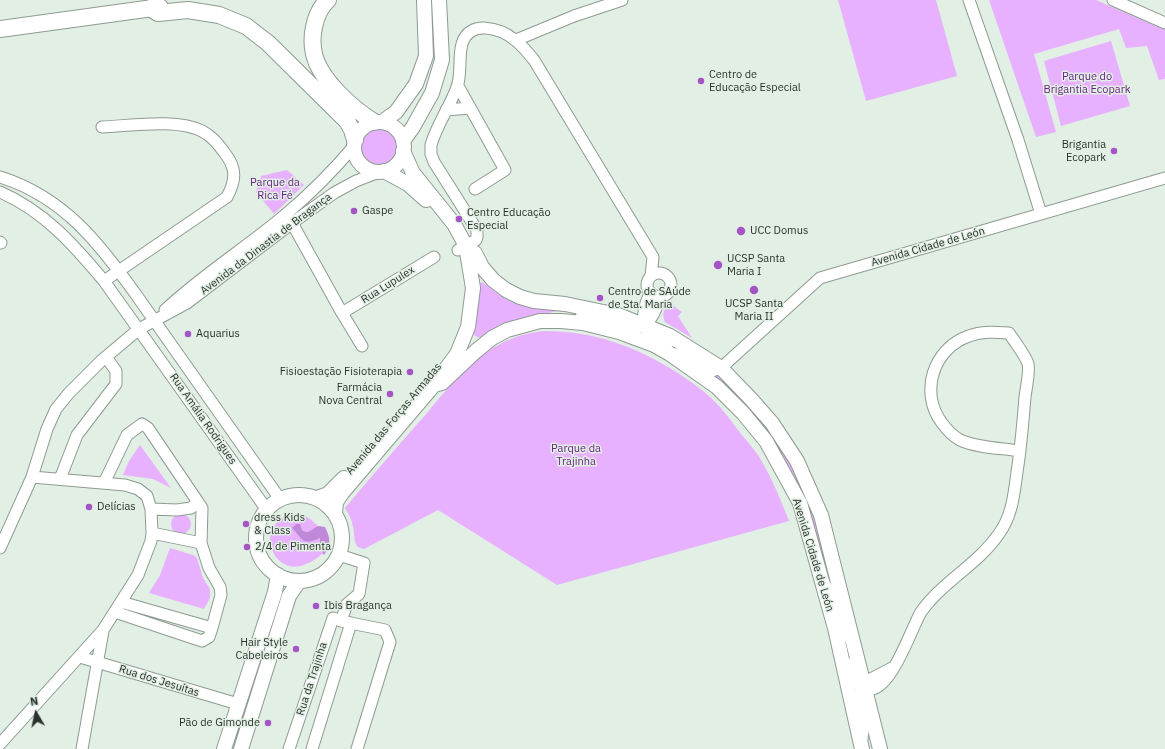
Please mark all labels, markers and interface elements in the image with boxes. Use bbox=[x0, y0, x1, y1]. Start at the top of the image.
place label: Centro de Educação Especial bbox=[709, 68, 801, 94]
park label: Parque do Brigantia Ecopark bbox=[1044, 70, 1130, 96]
marker: Centro de Educação Especial bbox=[696, 76, 706, 86]
place label: Brigantia Ecopark bbox=[1062, 138, 1106, 164]
marker: Brigantia Ecopark bbox=[1109, 146, 1119, 156]
park label: Parque da Rica Fé bbox=[250, 176, 300, 202]
street label: Avenida da Dinastia de Bragança bbox=[198, 190, 334, 298]
place label: Gaspe bbox=[362, 204, 393, 218]
marker: Gaspe bbox=[349, 206, 359, 216]
place label: Centro Educação Especial bbox=[467, 206, 551, 232]
marker: Centro Educação Especial bbox=[454, 214, 464, 224]
place label: UCC Domus bbox=[750, 224, 808, 238]
street label: Avenida Cidade de León bbox=[870, 224, 986, 270]
marker: UCC Domus bbox=[735, 225, 747, 237]
place label: UCSP Santa Maria I bbox=[727, 252, 785, 278]
marker: UCSP Santa Maria I bbox=[712, 259, 724, 271]
street label: Rua Lupulex bbox=[359, 263, 417, 307]
marker: UCSP Santa Maria II bbox=[748, 284, 760, 296]
place label: Centro de SAúde de Sta. Maria bbox=[608, 285, 691, 311]
marker: Centro de SAúde de Sta. Maria bbox=[595, 293, 605, 303]
place label: UCSP Santa Maria II bbox=[725, 297, 783, 323]
place label: Aquarius bbox=[196, 327, 240, 341]
marker: Aquarius bbox=[183, 329, 193, 339]
street label: Avenida das Forças Armadas bbox=[343, 360, 445, 478]
place label: Fisioestação Fisioterapia bbox=[280, 365, 402, 379]
marker: Fisioestação Fisioterapia bbox=[405, 367, 415, 377]
street label: Rua Amália Rodrigues bbox=[167, 371, 239, 467]
place label: Farmácia Nova Central bbox=[319, 381, 382, 407]
marker: Farmácia Nova Central bbox=[385, 389, 395, 399]
park label: Parque da Trajinha bbox=[551, 442, 601, 468]
street label: Avenida Cidade de León bbox=[789, 497, 837, 613]
place label: Delícias bbox=[97, 500, 136, 514]
marker: Delícias bbox=[84, 502, 94, 512]
place label: dress Kids & Class bbox=[254, 511, 305, 537]
marker: dress Kids & Class bbox=[241, 519, 251, 529]
place label: 2/4 de Pimenta bbox=[255, 540, 331, 554]
marker: 2/4 de Pimenta bbox=[242, 542, 252, 552]
place label: Ibis Bragança bbox=[324, 599, 392, 613]
marker: Ibis Bragança bbox=[311, 601, 321, 611]
place label: Hair Style Cabeleiros bbox=[236, 636, 288, 662]
street label: Rua da Trajinha bbox=[294, 641, 330, 717]
marker: Hair Style Cabeleiros bbox=[291, 644, 301, 654]
street label: Rua dos Jesuítas bbox=[117, 663, 201, 699]
north arrow bbox=[16, 693, 56, 733]
text: N bbox=[29, 694, 39, 709]
place label: Pão de Gimonde bbox=[179, 716, 260, 730]
marker: Pão de Gimonde bbox=[263, 718, 273, 728]

